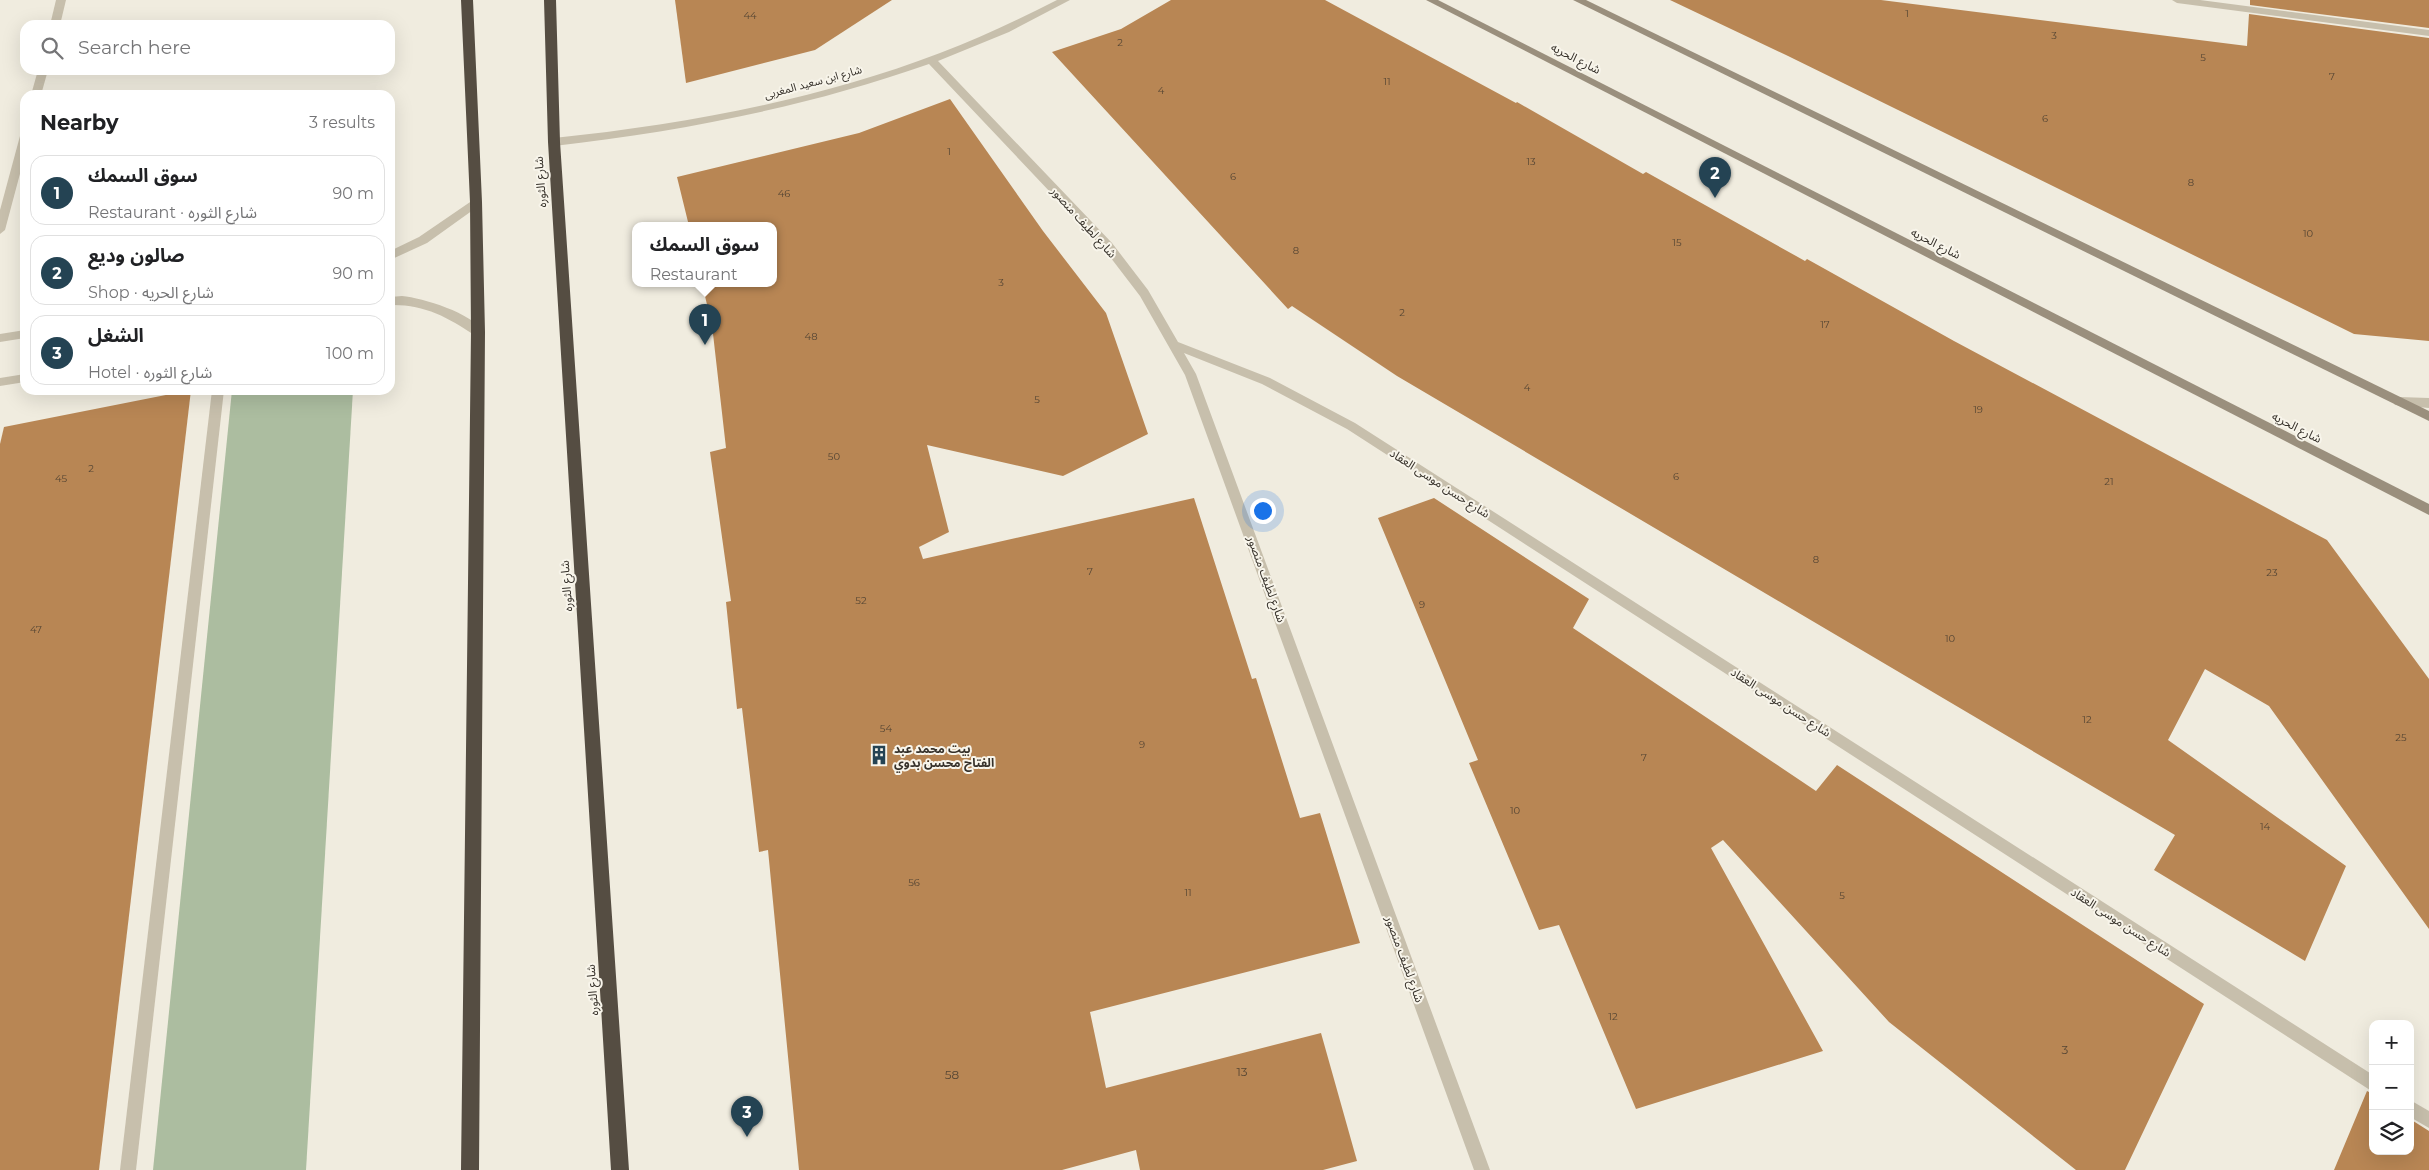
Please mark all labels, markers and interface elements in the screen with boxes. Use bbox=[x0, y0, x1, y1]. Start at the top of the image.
house number: 1 bbox=[1905, 7, 1909, 20]
house number: 44 bbox=[743, 9, 757, 22]
search box bbox=[20, 20, 395, 75]
house number: 3 bbox=[2051, 29, 2057, 42]
icon: search bbox=[38, 34, 66, 62]
text: Search here bbox=[78, 36, 191, 59]
house number: 2 bbox=[1117, 36, 1123, 49]
street label: شارع الحريه bbox=[1548, 39, 1603, 79]
house number: 5 bbox=[2200, 51, 2206, 64]
street label: شارع ابن سعيد المغربى bbox=[763, 62, 864, 103]
house number: 7 bbox=[2329, 70, 2335, 83]
house number: 11 bbox=[1383, 75, 1391, 88]
house number: 4 bbox=[1158, 84, 1165, 97]
text: Nearby bbox=[40, 110, 119, 135]
house number: 6 bbox=[2042, 112, 2048, 125]
text: 3 results bbox=[309, 113, 375, 132]
house number: 1 bbox=[947, 145, 951, 158]
house number: 13 bbox=[1526, 155, 1536, 168]
street label: شارع الثوره bbox=[531, 156, 551, 208]
pin: 2 bbox=[1699, 157, 1731, 198]
text: سوق السمك bbox=[88, 164, 198, 187]
house number: 6 bbox=[1230, 170, 1236, 183]
house number: 8 bbox=[2188, 176, 2194, 189]
street label: شارع لطيف منصور bbox=[1046, 182, 1120, 262]
text: 1 bbox=[54, 184, 60, 203]
text: 90 m bbox=[332, 184, 374, 203]
house number: 46 bbox=[778, 187, 790, 200]
text: Restaurant · شارع الثوره bbox=[88, 203, 257, 222]
popup bbox=[632, 222, 777, 287]
street label: شارع الحريه bbox=[1908, 224, 1963, 264]
house number: 10 bbox=[2303, 227, 2313, 240]
text: سوق السمك bbox=[650, 233, 759, 256]
house number: 15 bbox=[1672, 236, 1682, 249]
text: صالون وديع bbox=[88, 244, 185, 267]
house number: 8 bbox=[1293, 244, 1299, 257]
text: 2 bbox=[52, 264, 62, 283]
text: 90 m bbox=[332, 264, 374, 283]
text: Restaurant bbox=[650, 265, 738, 284]
house number: 3 bbox=[998, 276, 1004, 289]
text: Shop · شارع الحريه bbox=[88, 283, 214, 302]
pin: 1 bbox=[689, 304, 721, 345]
house number: 2 bbox=[1399, 306, 1405, 319]
house number: 17 bbox=[1820, 318, 1830, 331]
text: الشغل bbox=[88, 324, 144, 347]
house number: 48 bbox=[804, 330, 818, 343]
text: 3 bbox=[52, 344, 62, 363]
text: 100 m bbox=[326, 344, 374, 363]
text: Hotel · شارع الثوره bbox=[88, 363, 212, 382]
house number: 4 bbox=[1524, 381, 1531, 394]
house number: 5 bbox=[1034, 393, 1040, 406]
house number: 19 bbox=[1973, 403, 1983, 416]
street label: شارع الحريه bbox=[2269, 408, 2324, 448]
street label: شارع حسن موسى العقاد bbox=[1386, 445, 1493, 523]
house number: 50 bbox=[828, 450, 841, 463]
house number: 2 bbox=[88, 462, 94, 475]
house number: 6 bbox=[1673, 470, 1679, 483]
house number: 45 bbox=[55, 472, 67, 485]
house number: 21 bbox=[2104, 475, 2114, 488]
your location bbox=[1250, 498, 1276, 524]
street label: شارع لطيف منصور bbox=[1242, 533, 1290, 625]
house number: 8 bbox=[1813, 553, 1819, 566]
street label: شارع الثوره bbox=[557, 560, 577, 612]
house number: 7 bbox=[1087, 565, 1093, 578]
house number: 23 bbox=[2266, 566, 2278, 579]
house number: 52 bbox=[855, 594, 867, 607]
house number: 9 bbox=[1419, 598, 1425, 611]
house number: 47 bbox=[30, 623, 42, 636]
house number: 10 bbox=[1945, 632, 1955, 645]
street label: شارع حسن موسى العقاد bbox=[1727, 664, 1834, 742]
house number: 12 bbox=[2082, 713, 2092, 726]
house number: 54 bbox=[880, 722, 893, 735]
house number: 25 bbox=[2395, 731, 2407, 744]
house number: 9 bbox=[1139, 738, 1145, 751]
place label: بيت محمد عبد الفتاح محسن بدوي bbox=[894, 741, 994, 772]
building icon: بيت محمد عبد الفتاح محسن بدوي bbox=[868, 744, 890, 766]
house number: 7 bbox=[1641, 751, 1647, 764]
house number: 10 bbox=[1510, 804, 1520, 817]
house number: 14 bbox=[2260, 820, 2270, 833]
house number: 56 bbox=[908, 876, 920, 889]
street label: شارع حسن موسى العقاد bbox=[2067, 884, 2174, 962]
house number: 11 bbox=[1184, 886, 1192, 899]
house number: 5 bbox=[1839, 889, 1845, 902]
street label: شارع لطيف منصور bbox=[1380, 913, 1428, 1005]
street label: شارع الثوره bbox=[583, 964, 603, 1016]
house number: 12 bbox=[1608, 1010, 1618, 1023]
map controls bbox=[2369, 1020, 2414, 1155]
button: + bbox=[2369, 1020, 2414, 1065]
house number: 3 bbox=[2062, 1042, 2069, 1057]
house number: 13 bbox=[1236, 1064, 1248, 1079]
button: − bbox=[2369, 1065, 2414, 1110]
house number: 58 bbox=[945, 1067, 960, 1082]
pin: 3 bbox=[731, 1096, 763, 1137]
button: layers bbox=[2369, 1110, 2414, 1155]

